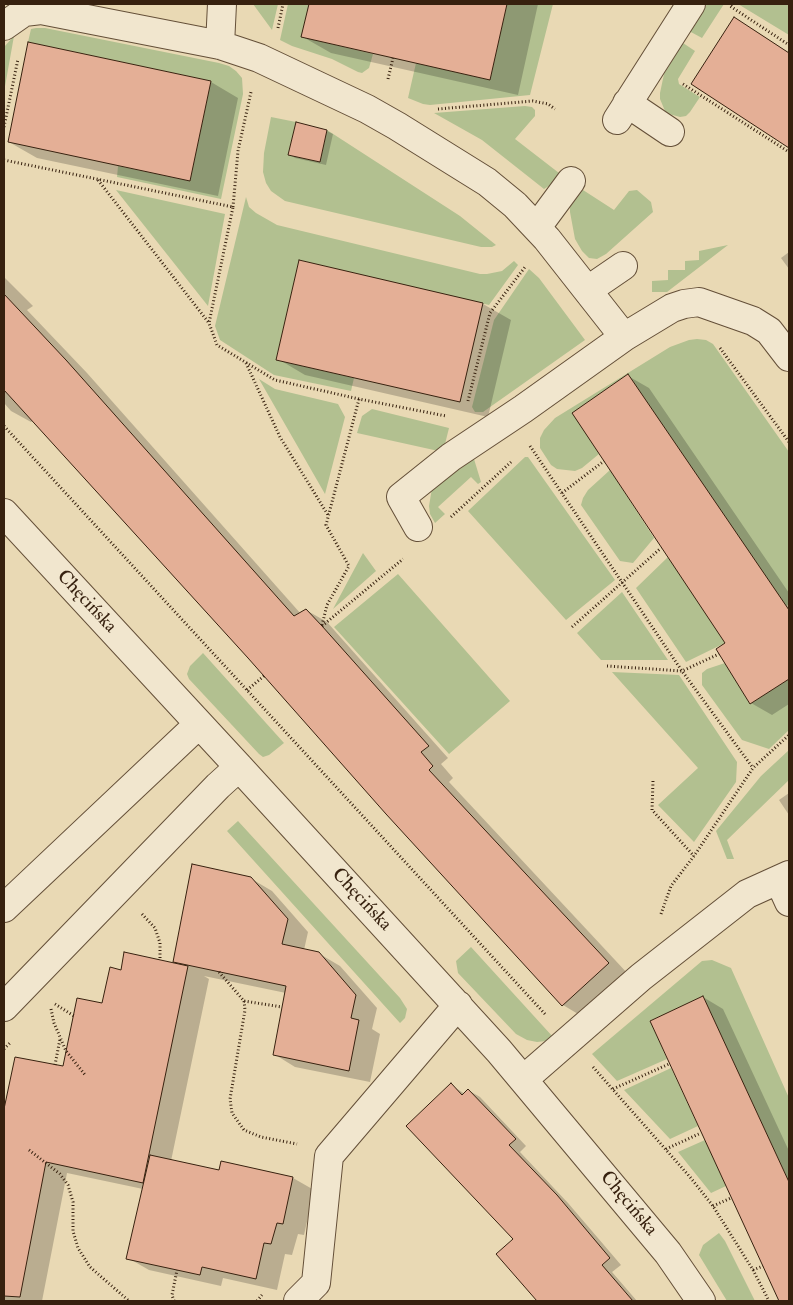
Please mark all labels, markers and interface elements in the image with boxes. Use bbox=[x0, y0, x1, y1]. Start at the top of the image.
street label: Chęcińska bbox=[51, 566, 121, 638]
street label: Chęcińska bbox=[326, 864, 396, 936]
street label: Chęcińska bbox=[594, 1167, 662, 1241]

